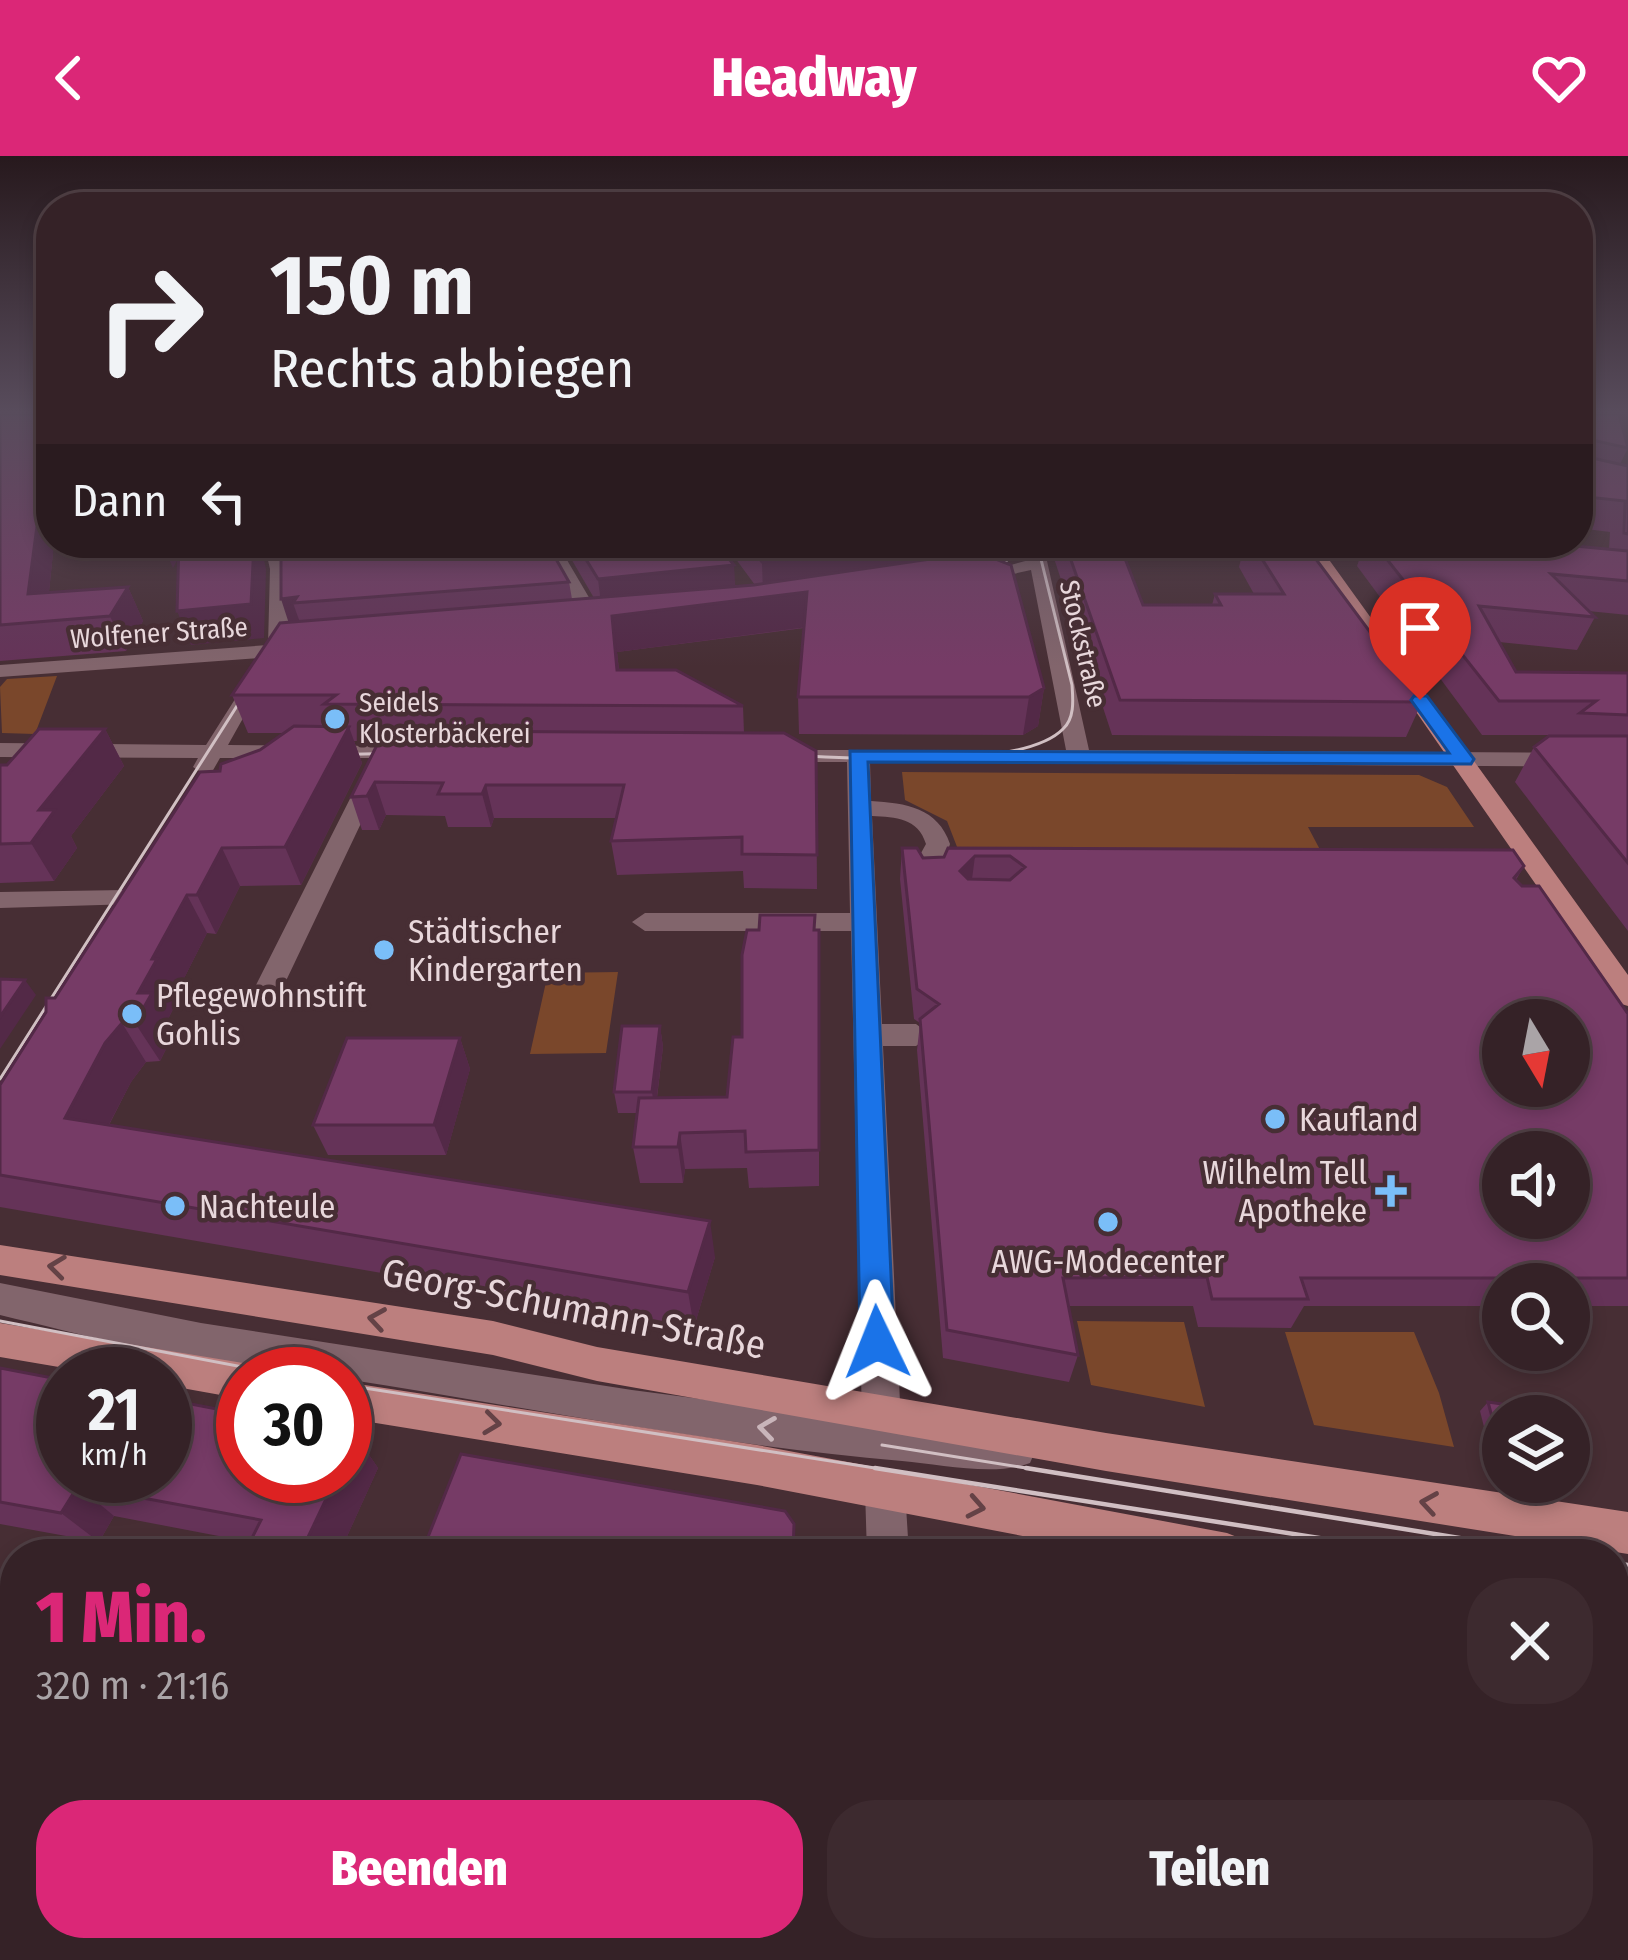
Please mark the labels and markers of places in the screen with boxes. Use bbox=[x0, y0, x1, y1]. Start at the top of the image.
pin bbox=[1369, 577, 1471, 700]
place label: Seidels Klosterbäckerei bbox=[359, 687, 531, 750]
marker: Seidels Klosterbäckerei bbox=[322, 706, 348, 732]
place label: Städtischer Kindergarten bbox=[408, 912, 583, 990]
marker: Städtischer Kindergarten bbox=[371, 937, 397, 963]
place label: Pflegewohnstift Gohlis bbox=[156, 976, 367, 1054]
marker: Pflegewohnstift Gohlis bbox=[119, 1001, 145, 1027]
place label: Kaufland bbox=[1299, 1100, 1419, 1140]
marker: Kaufland bbox=[1262, 1106, 1288, 1132]
place label: Wilhelm Tell Apotheke bbox=[1203, 1153, 1367, 1231]
marker: Wilhelm Tell Apotheke bbox=[1378, 1178, 1404, 1204]
place label: Nachteule bbox=[199, 1187, 335, 1227]
marker: Nachteule bbox=[162, 1193, 188, 1219]
marker: AWG-Modecenter bbox=[1095, 1209, 1121, 1235]
place label: AWG-Modecenter bbox=[991, 1242, 1225, 1282]

